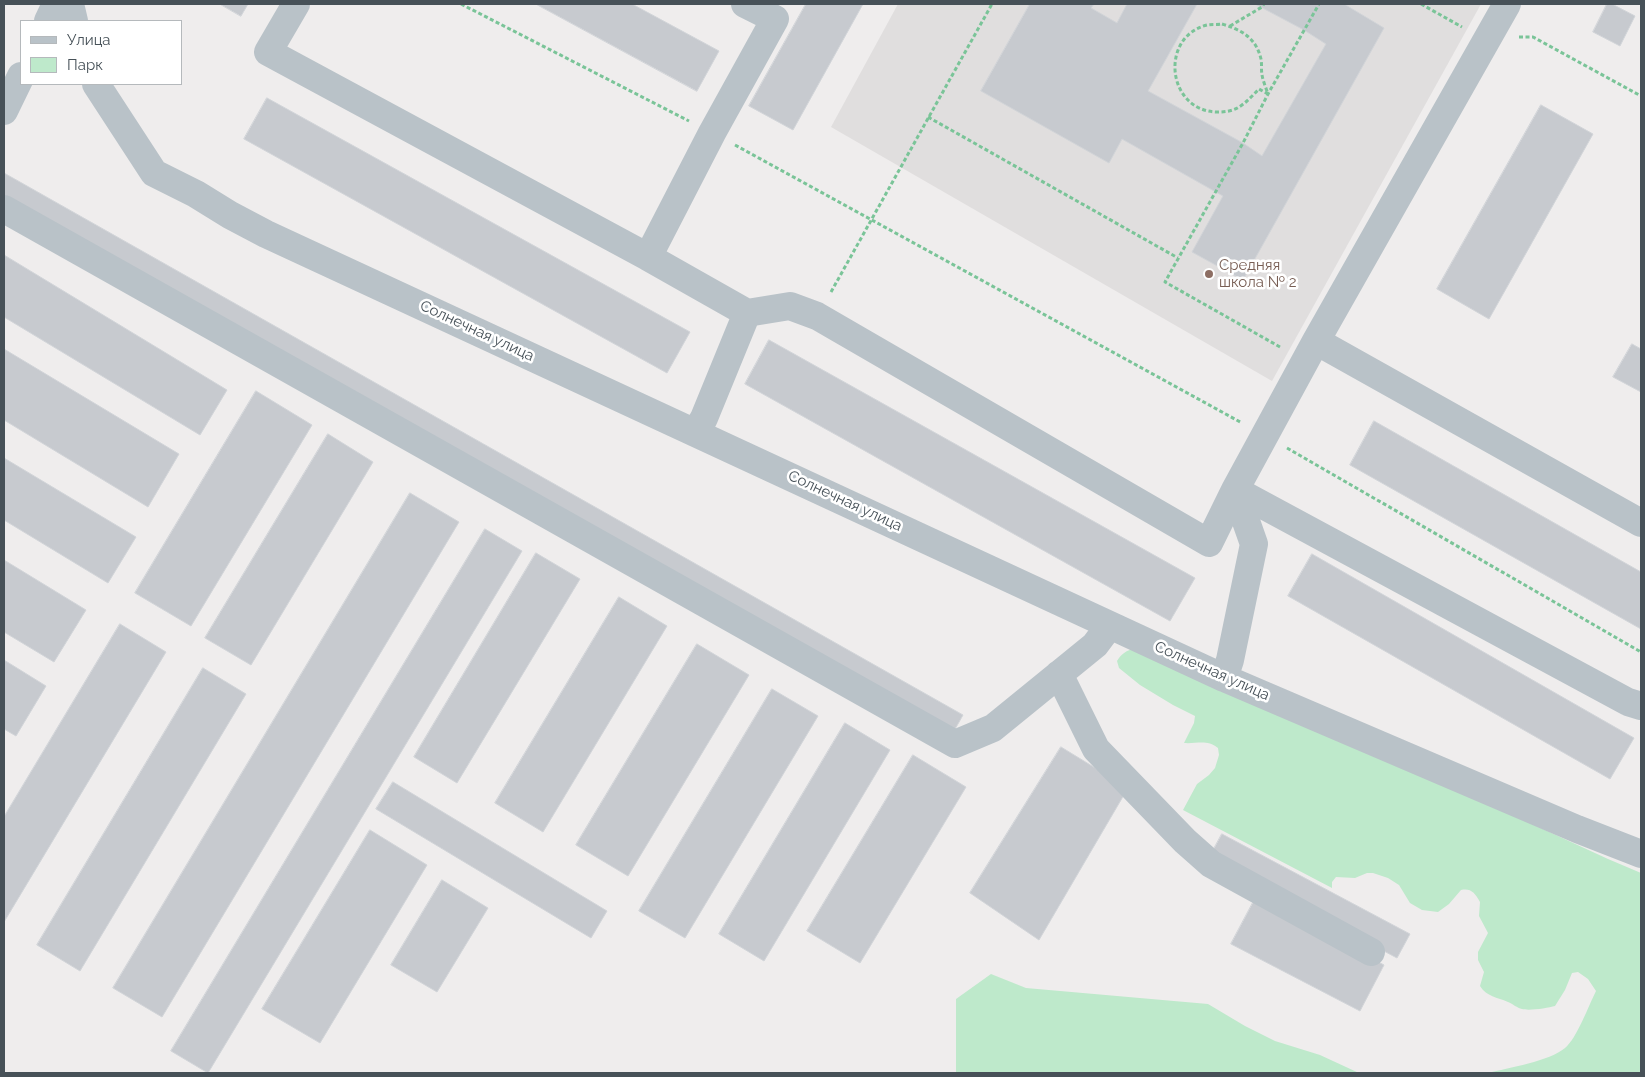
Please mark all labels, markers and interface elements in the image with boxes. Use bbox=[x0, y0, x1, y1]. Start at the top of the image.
legend bbox=[20, 20, 182, 85]
text: Улица bbox=[67, 31, 111, 49]
text: Парк bbox=[67, 56, 103, 74]
place label: Средняя школа № 2 bbox=[1219, 256, 1297, 291]
marker: Средняя школа № 2 bbox=[1203, 268, 1215, 280]
street label: Солнечная улица bbox=[417, 297, 537, 365]
street label: Солнечная улица bbox=[785, 467, 905, 535]
street label: Солнечная улица bbox=[1152, 638, 1272, 704]

